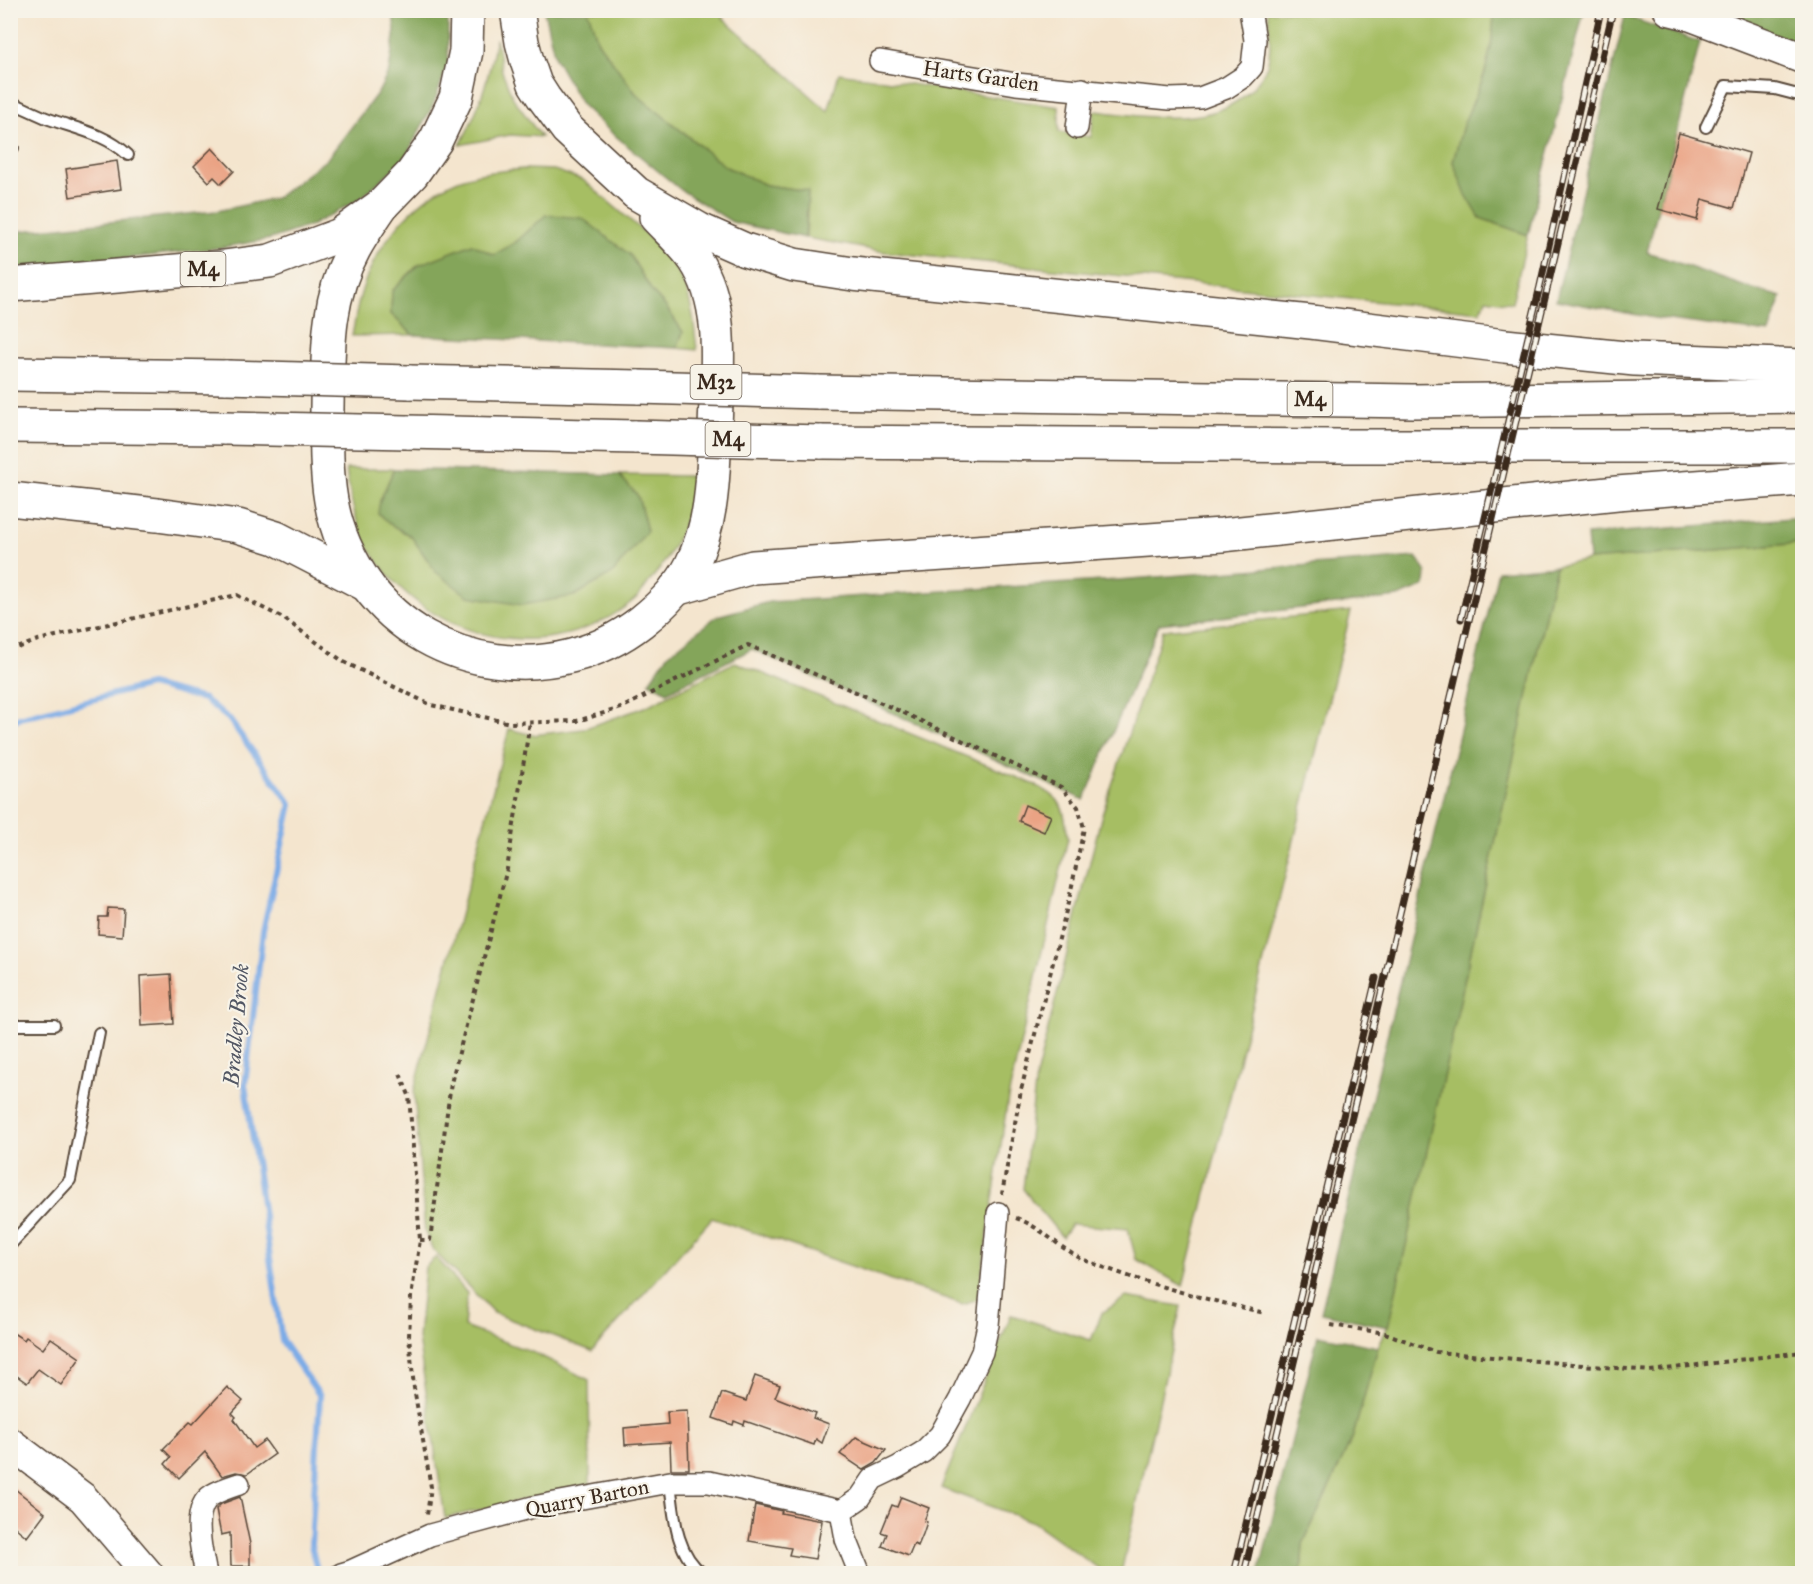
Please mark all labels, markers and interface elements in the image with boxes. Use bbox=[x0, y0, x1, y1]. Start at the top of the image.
street label: Harts Garden bbox=[921, 55, 1041, 97]
road number: M4 bbox=[180, 252, 226, 286]
road number: M32 bbox=[690, 365, 742, 399]
road number: M4 bbox=[1288, 382, 1332, 416]
road number: M4 bbox=[706, 422, 750, 456]
water label: Bradley Brook bbox=[217, 963, 255, 1088]
street label: Quarry Barton bbox=[523, 1473, 651, 1523]

